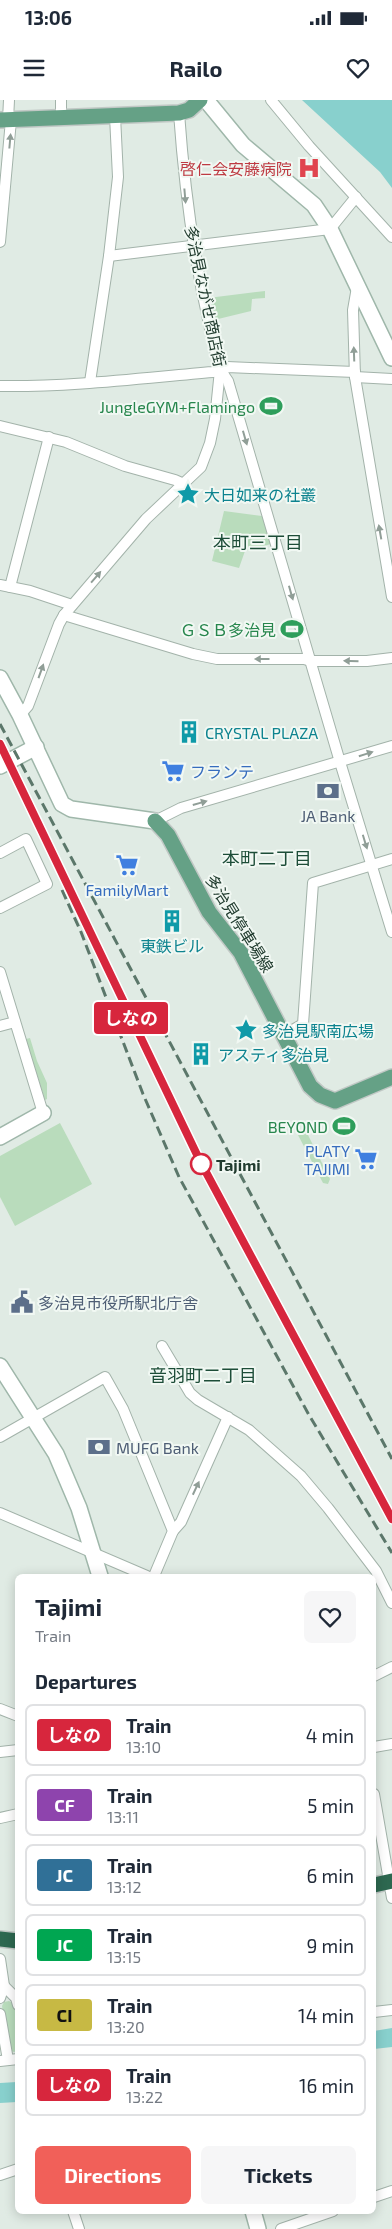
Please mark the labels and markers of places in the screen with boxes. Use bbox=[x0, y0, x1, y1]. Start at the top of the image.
hospital icon: 啓仁会安藤病院 bbox=[296, 155, 322, 181]
place label: 啓仁会安藤病院 bbox=[180, 159, 292, 178]
sports icon: JungleGYM+Flamingo bbox=[258, 393, 284, 419]
place label: JungleGYM+Flamingo bbox=[100, 397, 255, 416]
place icon: 大日如来の社叢 bbox=[175, 481, 201, 507]
place label: 大日如来の社叢 bbox=[204, 485, 316, 504]
sports icon: ＧＳＢ多治見 bbox=[279, 616, 305, 642]
place label: ＧＳＢ多治見 bbox=[180, 620, 276, 639]
building icon: CRYSTAL PLAZA bbox=[176, 719, 202, 745]
place label: CRYSTAL PLAZA bbox=[205, 723, 318, 742]
supermarket icon: フランテ bbox=[160, 758, 186, 784]
place label: フランテ bbox=[190, 762, 254, 781]
bank icon: JA Bank bbox=[315, 778, 341, 804]
place label: JA Bank bbox=[301, 806, 355, 825]
supermarket icon: FamilyMart bbox=[114, 852, 140, 878]
place label: FamilyMart bbox=[85, 880, 169, 899]
building icon: 東鉄ビル bbox=[159, 908, 185, 934]
place label: 東鉄ビル bbox=[140, 936, 204, 955]
place icon: 多治見駅南広場 bbox=[233, 1017, 259, 1043]
place label: 多治見駅南広場 bbox=[262, 1021, 374, 1040]
building icon: アスティ多治見 bbox=[188, 1041, 214, 1067]
place label: アスティ多治見 bbox=[218, 1045, 329, 1064]
sports icon: BEYOND bbox=[331, 1113, 357, 1139]
place label: BEYOND bbox=[268, 1117, 328, 1136]
place label: PLATY TAJIMI bbox=[304, 1141, 350, 1178]
supermarket icon: PLATY TAJIMI bbox=[353, 1146, 379, 1172]
marker: Tajimi bbox=[190, 1153, 212, 1175]
place label: Tajimi bbox=[216, 1155, 261, 1174]
public building icon: 多治見市役所駅北庁舎 bbox=[9, 1289, 35, 1315]
place label: 多治見市役所駅北庁舎 bbox=[38, 1293, 198, 1312]
bank icon: MUFG Bank bbox=[86, 1434, 112, 1460]
place label: MUFG Bank bbox=[116, 1438, 199, 1457]

